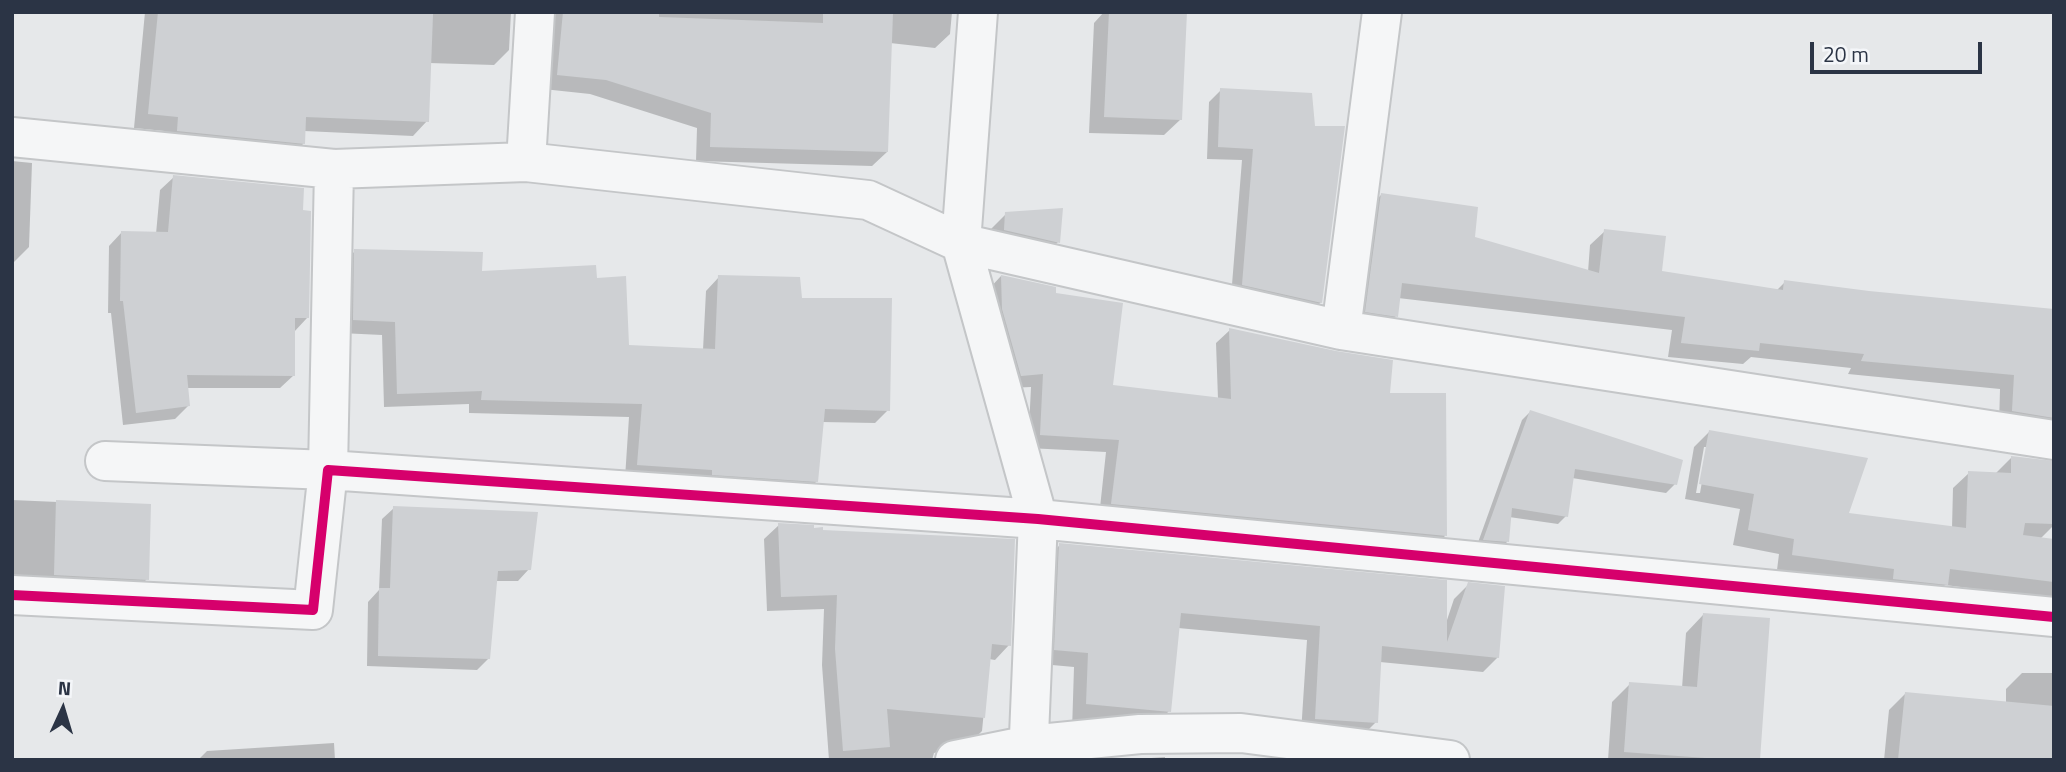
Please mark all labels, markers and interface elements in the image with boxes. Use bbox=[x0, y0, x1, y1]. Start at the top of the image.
scale bar bbox=[1814, 28, 1986, 72]
text: 20 m bbox=[1823, 38, 1869, 70]
text: N bbox=[57, 673, 72, 702]
north arrow bbox=[28, 674, 98, 744]

